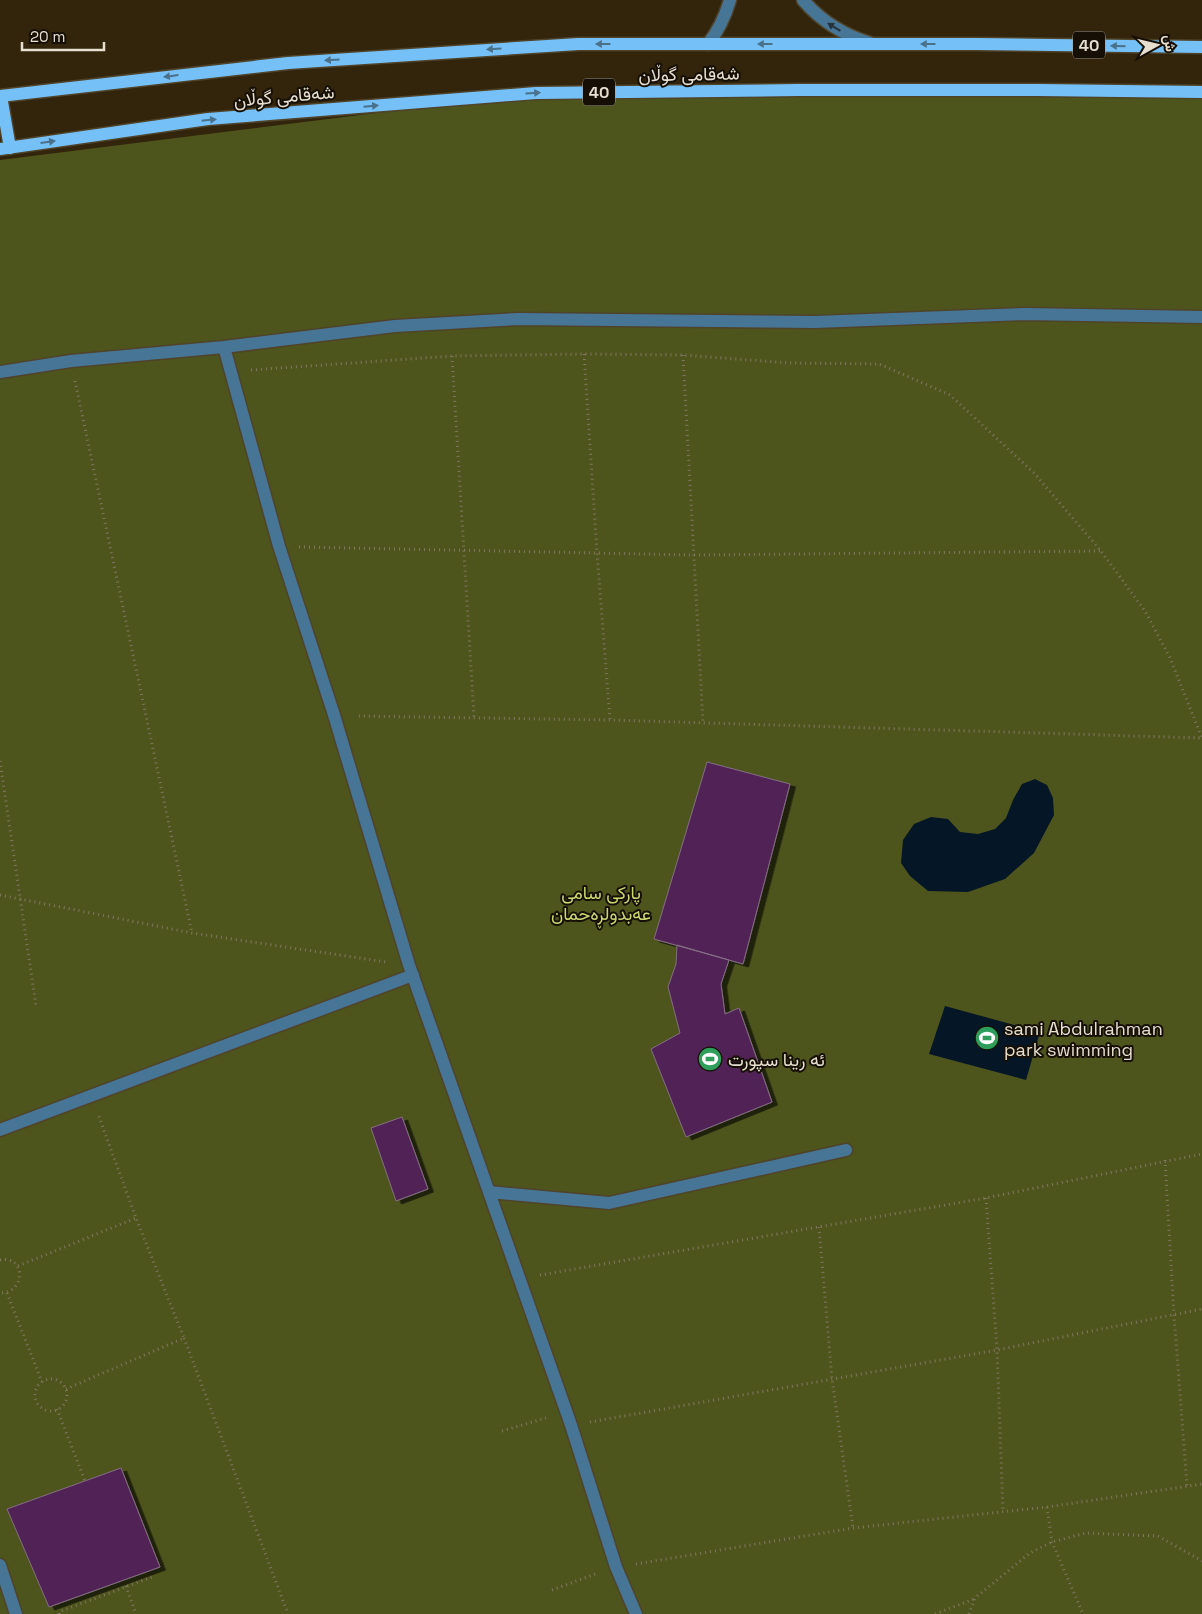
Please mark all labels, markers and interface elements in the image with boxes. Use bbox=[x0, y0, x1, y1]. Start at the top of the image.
scale bar bbox=[22, 20, 105, 52]
north arrow bbox=[1132, 20, 1182, 70]
one-way arrow bbox=[828, 23, 841, 32]
text: 20 m bbox=[30, 27, 65, 46]
road number: 40 bbox=[1073, 32, 1105, 58]
text: ش bbox=[1160, 34, 1180, 53]
one-way arrow bbox=[594, 40, 610, 48]
one-way arrow bbox=[757, 40, 773, 48]
one-way arrow bbox=[919, 40, 935, 48]
one-way arrow bbox=[1110, 42, 1126, 50]
one-way arrow bbox=[486, 45, 502, 53]
one-way arrow bbox=[324, 56, 340, 64]
street label: شەقامی گوڵان bbox=[638, 62, 740, 86]
one-way arrow bbox=[162, 72, 178, 80]
road number: 40 bbox=[583, 78, 615, 105]
street label: شەقامی گوڵان bbox=[233, 80, 335, 112]
one-way arrow bbox=[525, 89, 541, 97]
one-way arrow bbox=[363, 102, 379, 110]
one-way arrow bbox=[201, 115, 217, 123]
one-way arrow bbox=[41, 138, 57, 146]
park label: پارکی سامی عەبدولڕەحمان bbox=[551, 881, 651, 929]
place label: sami Abdulrahman park swimming bbox=[1004, 1017, 1163, 1061]
sports icon: sami Abdulrahman park swimming bbox=[974, 1025, 1000, 1051]
sports icon: ئه رينا سپورت bbox=[697, 1046, 723, 1072]
place label: ئه رينا سپورت bbox=[728, 1048, 825, 1072]

